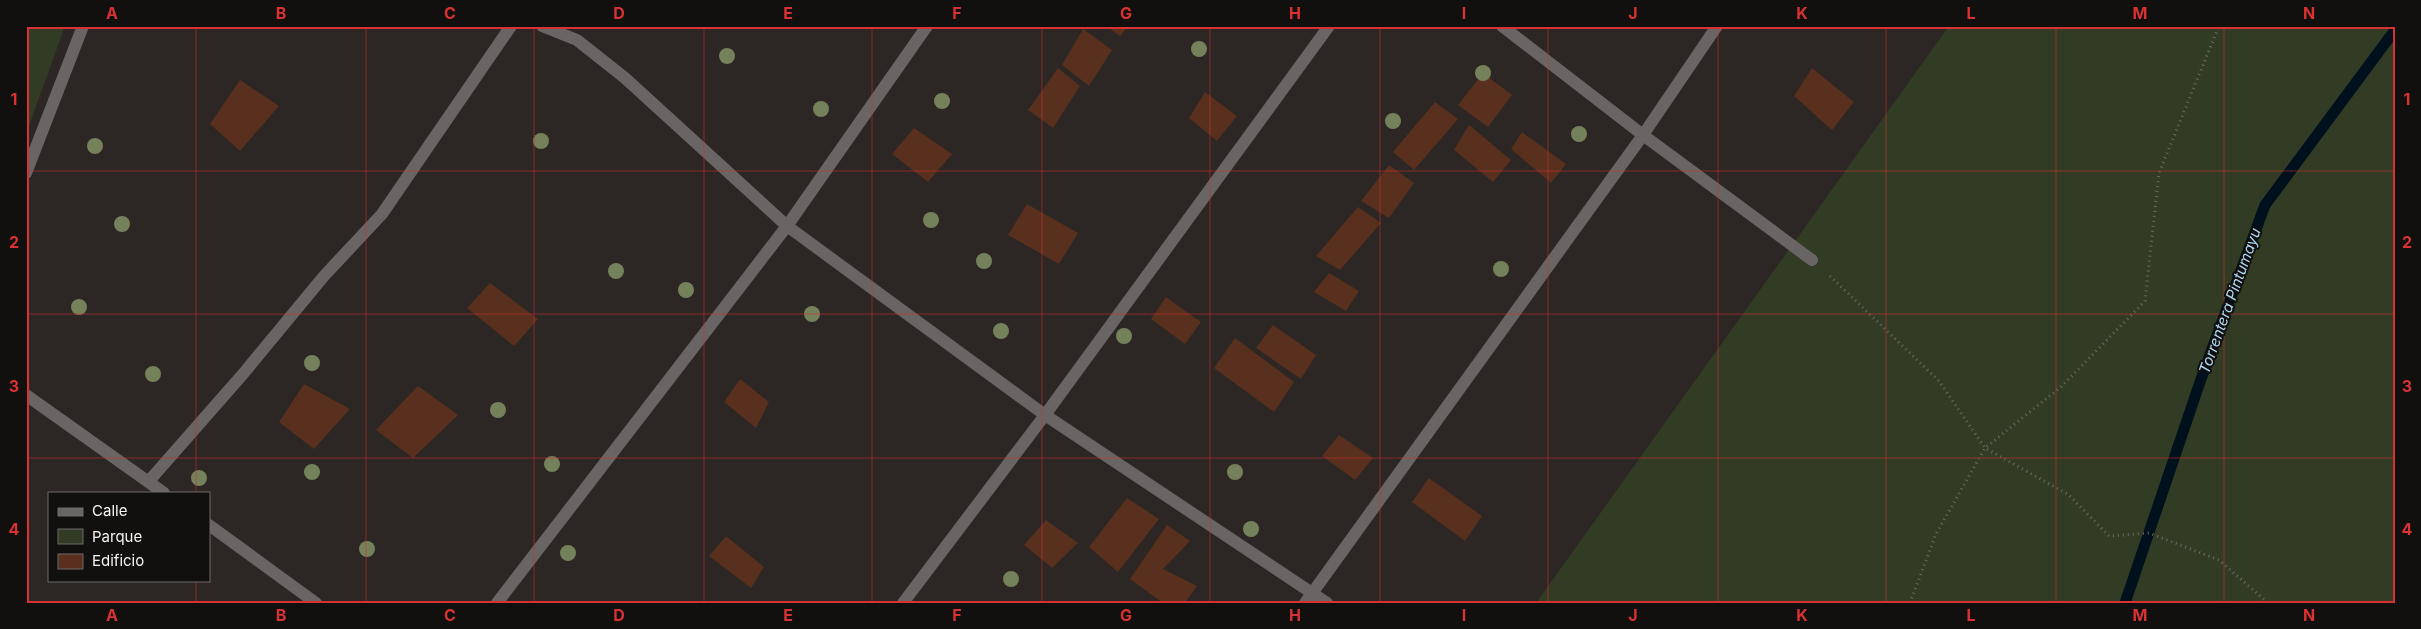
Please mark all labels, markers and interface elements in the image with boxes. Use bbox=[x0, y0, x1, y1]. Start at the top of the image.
text: A bbox=[106, 3, 118, 23]
text: B bbox=[276, 3, 286, 23]
text: C bbox=[444, 3, 456, 23]
text: D bbox=[613, 3, 625, 23]
text: E bbox=[783, 3, 793, 23]
text: F bbox=[952, 3, 962, 23]
text: G bbox=[1120, 3, 1132, 23]
text: H bbox=[1289, 3, 1301, 23]
text: I bbox=[1462, 3, 1466, 23]
text: J bbox=[1628, 3, 1638, 23]
text: K bbox=[1796, 3, 1808, 23]
text: L bbox=[1966, 3, 1976, 23]
text: M bbox=[2133, 3, 2147, 23]
text: N bbox=[2303, 3, 2315, 23]
text: 1 bbox=[11, 89, 17, 109]
text: 1 bbox=[2404, 89, 2410, 109]
water label: Torrentera Pintumayu bbox=[2194, 225, 2265, 376]
text: 2 bbox=[9, 232, 19, 252]
text: 2 bbox=[2402, 232, 2412, 252]
text: 3 bbox=[9, 376, 19, 396]
text: 3 bbox=[2402, 376, 2412, 396]
legend bbox=[48, 492, 210, 582]
text: Calle bbox=[92, 501, 127, 520]
text: 4 bbox=[9, 519, 20, 539]
text: 4 bbox=[2402, 519, 2413, 539]
text: Parque bbox=[92, 527, 142, 546]
text: Edificio bbox=[92, 551, 144, 570]
text: A bbox=[106, 605, 118, 625]
text: B bbox=[276, 605, 286, 625]
text: C bbox=[444, 605, 456, 625]
text: D bbox=[613, 605, 625, 625]
text: E bbox=[783, 605, 793, 625]
text: F bbox=[952, 605, 962, 625]
text: G bbox=[1120, 605, 1132, 625]
text: H bbox=[1289, 605, 1301, 625]
text: I bbox=[1462, 605, 1466, 625]
text: J bbox=[1628, 605, 1638, 625]
text: K bbox=[1796, 605, 1808, 625]
text: L bbox=[1966, 605, 1976, 625]
text: M bbox=[2133, 605, 2147, 625]
text: N bbox=[2303, 605, 2315, 625]

